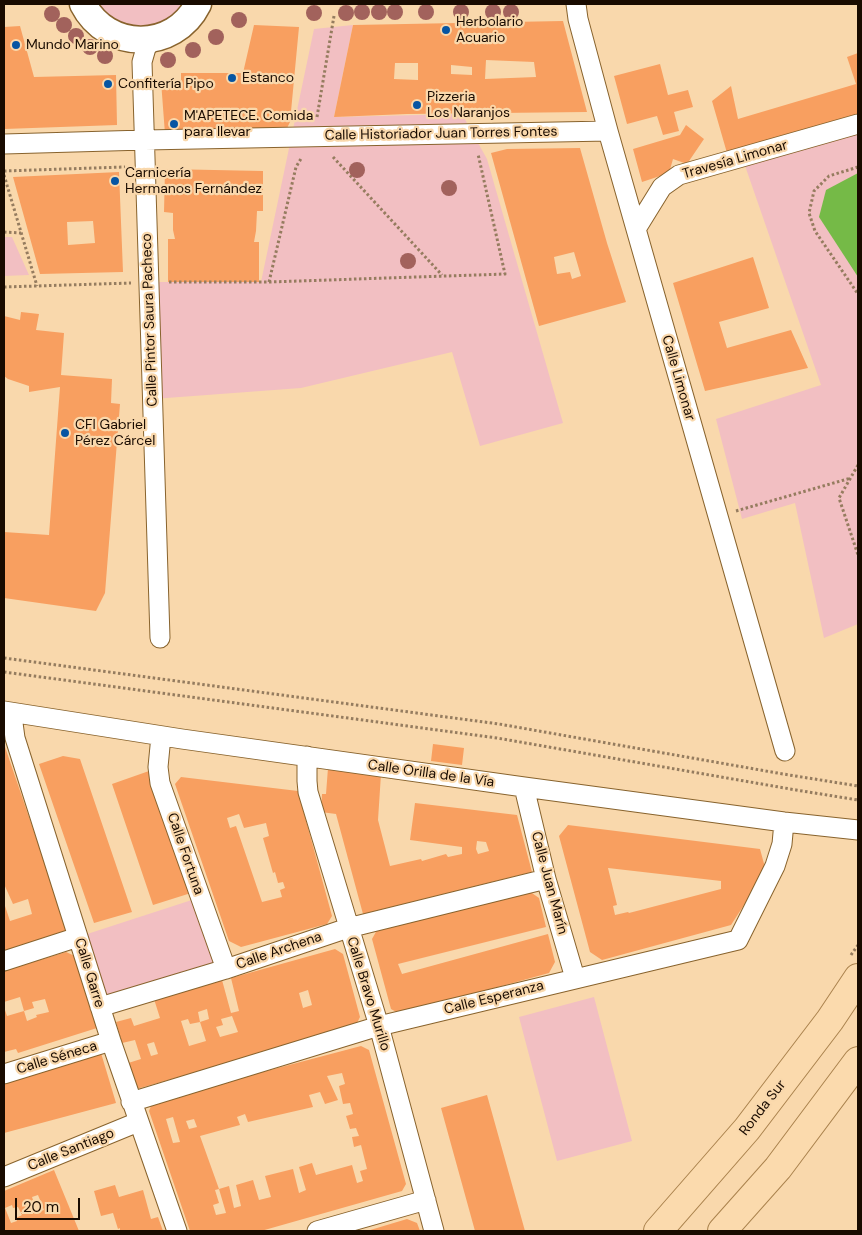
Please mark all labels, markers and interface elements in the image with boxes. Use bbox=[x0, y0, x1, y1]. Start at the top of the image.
place label: Herbolario Acuario bbox=[456, 14, 523, 46]
marker: Herbolario Acuario bbox=[440, 24, 452, 36]
place label: Mundo Marino bbox=[26, 37, 119, 53]
marker: Mundo Marino bbox=[10, 39, 22, 51]
place label: Estanco bbox=[242, 70, 294, 86]
marker: Estanco bbox=[226, 72, 238, 84]
place label: Confitería Pipo bbox=[118, 76, 214, 92]
marker: Confitería Pipo bbox=[102, 78, 114, 90]
place label: Pizzeria Los Naranjos bbox=[427, 89, 510, 121]
marker: Pizzeria Los Naranjos bbox=[411, 99, 423, 111]
place label: M'APETECE. Comida para llevar bbox=[184, 108, 313, 140]
marker: M'APETECE. Comida para llevar bbox=[168, 118, 180, 130]
street label: Calle Historiador Juan Torres Fontes bbox=[324, 124, 558, 144]
street label: Travesía Limonar bbox=[681, 137, 789, 183]
place label: Carnicería Hermanos Fernández bbox=[125, 165, 262, 198]
marker: Carnicería Hermanos Fernández bbox=[109, 175, 121, 187]
street label: Calle Pintor Saura Pacheco bbox=[139, 233, 161, 407]
street label: Calle Limonar bbox=[658, 333, 698, 423]
place label: CFI Gabriel Pérez Cárcel bbox=[75, 417, 155, 450]
marker: CFI Gabriel Pérez Cárcel bbox=[59, 427, 71, 439]
street label: Calle Orilla de la Vía bbox=[367, 757, 495, 791]
street label: Calle Fortuna bbox=[163, 811, 207, 897]
street label: Calle Juan Marín bbox=[527, 830, 571, 936]
street label: Calle Archena bbox=[234, 928, 324, 974]
street label: Calle Bravo Murillo bbox=[343, 935, 393, 1053]
street label: Calle Garre bbox=[70, 936, 108, 1010]
street label: Calle Esperanza bbox=[442, 978, 546, 1018]
street label: Calle Séneca bbox=[15, 1038, 99, 1078]
street label: Ronda Sur bbox=[736, 1077, 790, 1139]
street label: Calle Santiago bbox=[25, 1125, 117, 1175]
scale bar bbox=[18, 1188, 82, 1220]
text: 20 m bbox=[23, 1197, 59, 1217]

